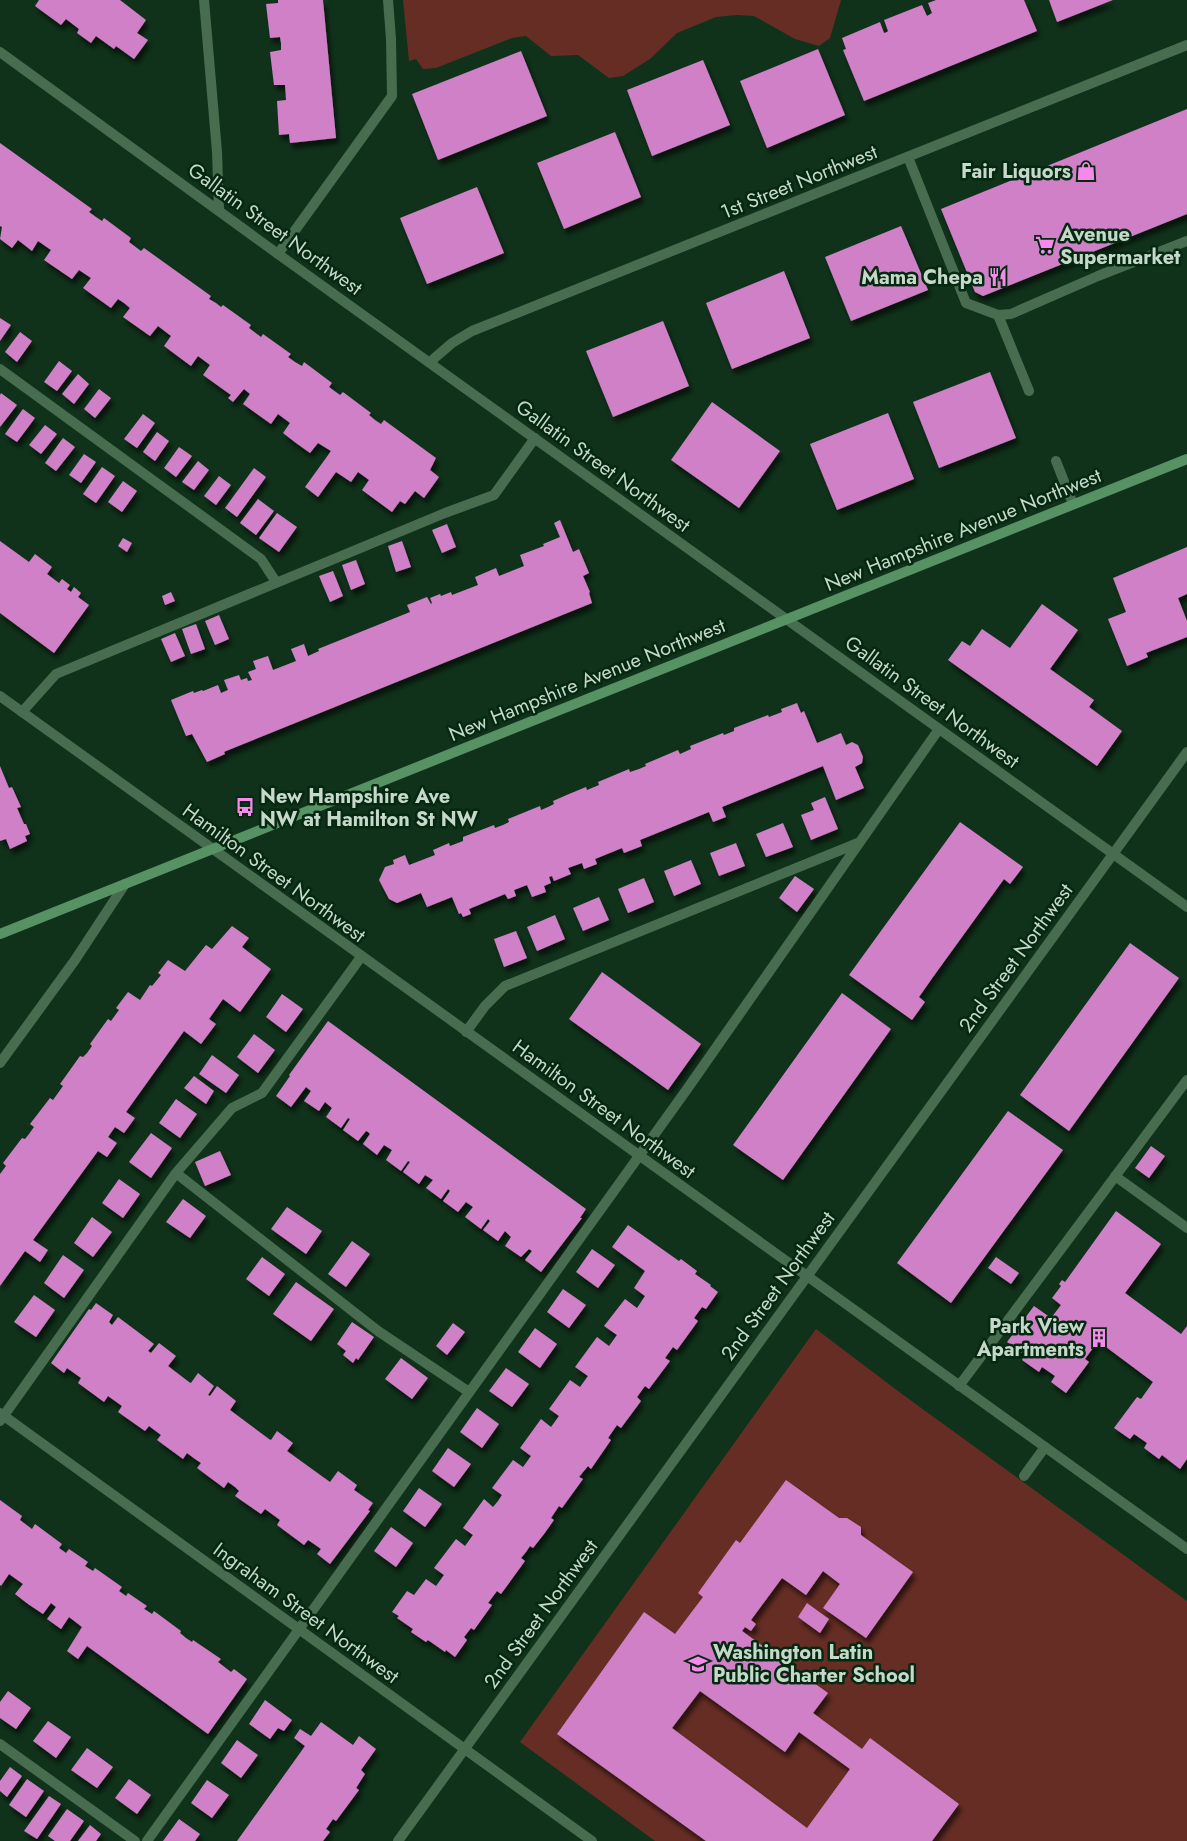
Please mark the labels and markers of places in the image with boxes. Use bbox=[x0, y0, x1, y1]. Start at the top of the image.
place label: Fair Liquors bbox=[961, 157, 1071, 186]
shop icon: Fair Liquors bbox=[1075, 160, 1097, 182]
place label: Avenue Supermarket bbox=[1059, 220, 1181, 272]
supermarket icon: Avenue Supermarket bbox=[1034, 234, 1056, 256]
place label: Mama Chepa bbox=[861, 263, 983, 292]
restaurant icon: Mama Chepa bbox=[987, 266, 1009, 288]
place label: New Hampshire Ave NW at Hamilton St NW bbox=[260, 782, 479, 834]
bus stop icon: New Hampshire Ave NW at Hamilton St NW bbox=[234, 796, 256, 818]
place label: Park View Apartments bbox=[976, 1312, 1085, 1364]
building icon: Park View Apartments bbox=[1088, 1327, 1110, 1349]
place label: Washington Latin Public Charter School bbox=[713, 1638, 915, 1690]
school or university icon: Washington Latin Public Charter School bbox=[687, 1653, 709, 1675]

